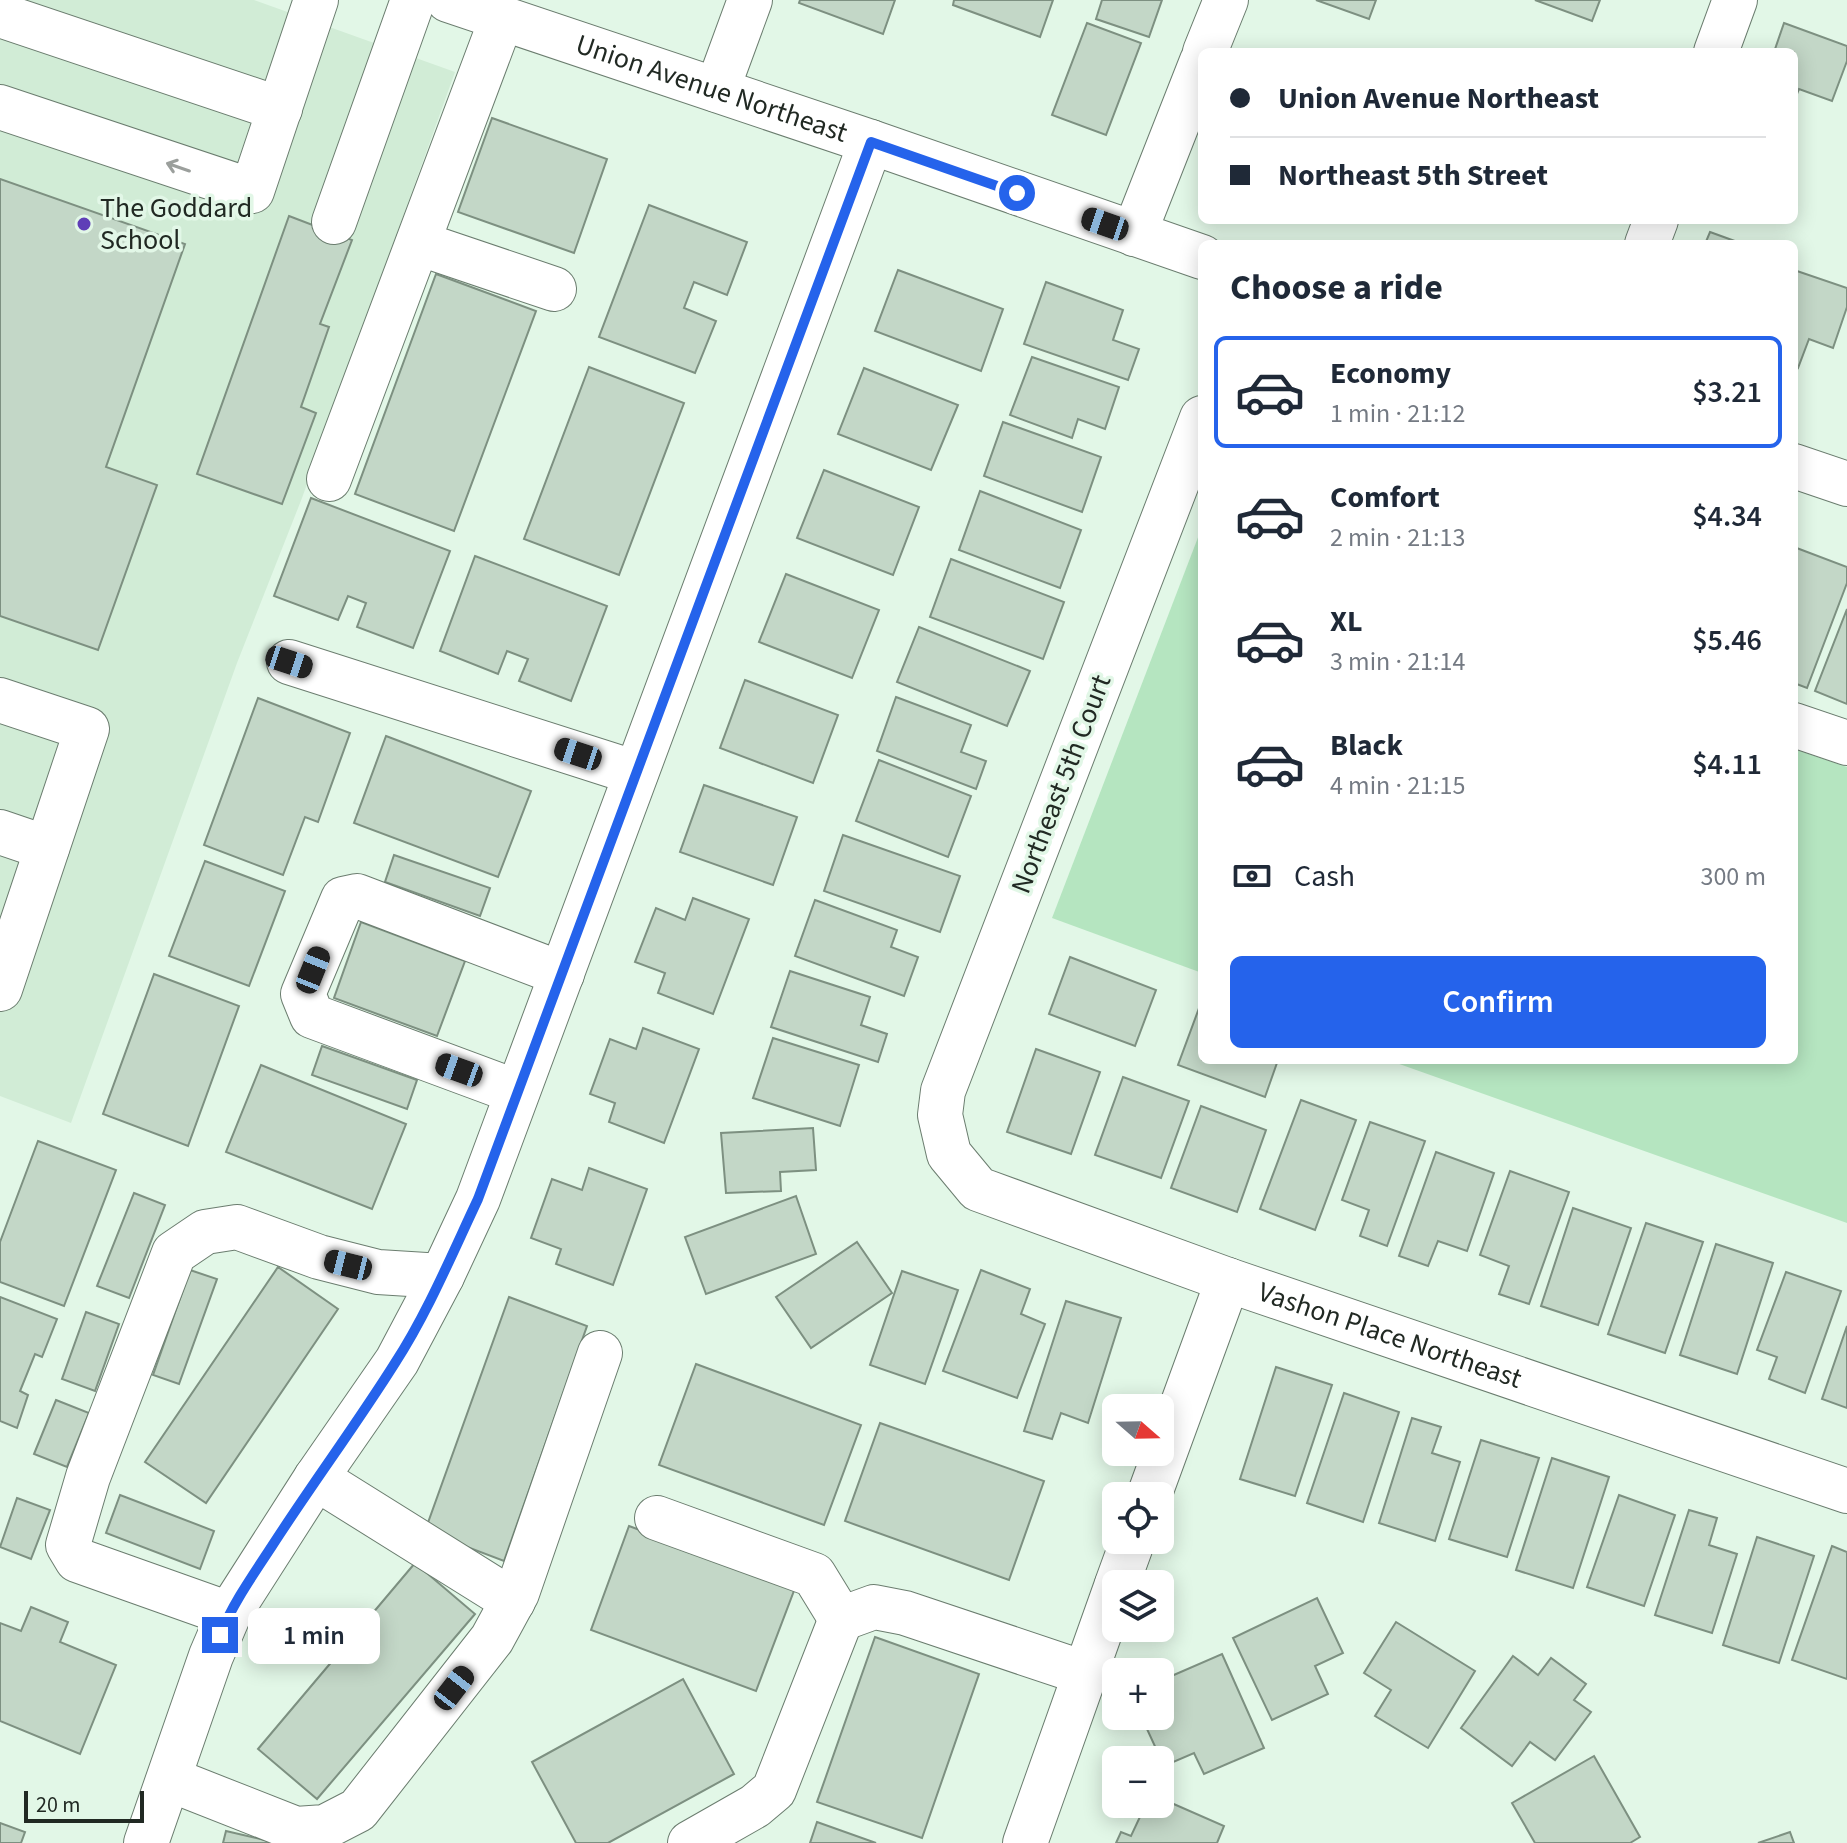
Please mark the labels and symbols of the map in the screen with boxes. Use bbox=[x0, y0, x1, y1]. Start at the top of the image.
street label: Union Avenue Northeast bbox=[570, 24, 853, 153]
one-way arrow bbox=[165, 158, 190, 173]
route start bbox=[999, 175, 1035, 211]
place label: The Goddard School bbox=[100, 188, 252, 260]
car bbox=[1078, 205, 1132, 243]
marker: The Goddard School bbox=[75, 215, 93, 233]
car bbox=[262, 643, 316, 681]
street label: Northeast 5th Court bbox=[1001, 668, 1121, 899]
car bbox=[551, 735, 605, 773]
car bbox=[293, 943, 333, 997]
car bbox=[432, 1051, 486, 1089]
car bbox=[322, 1248, 374, 1282]
street label: Vashon Place Northeast bbox=[1253, 1272, 1528, 1399]
north arrow bbox=[1102, 1394, 1174, 1466]
callout: 1 min bbox=[248, 1607, 380, 1663]
route end bbox=[202, 1617, 238, 1653]
car bbox=[430, 1662, 478, 1714]
scale bar bbox=[24, 1787, 144, 1823]

